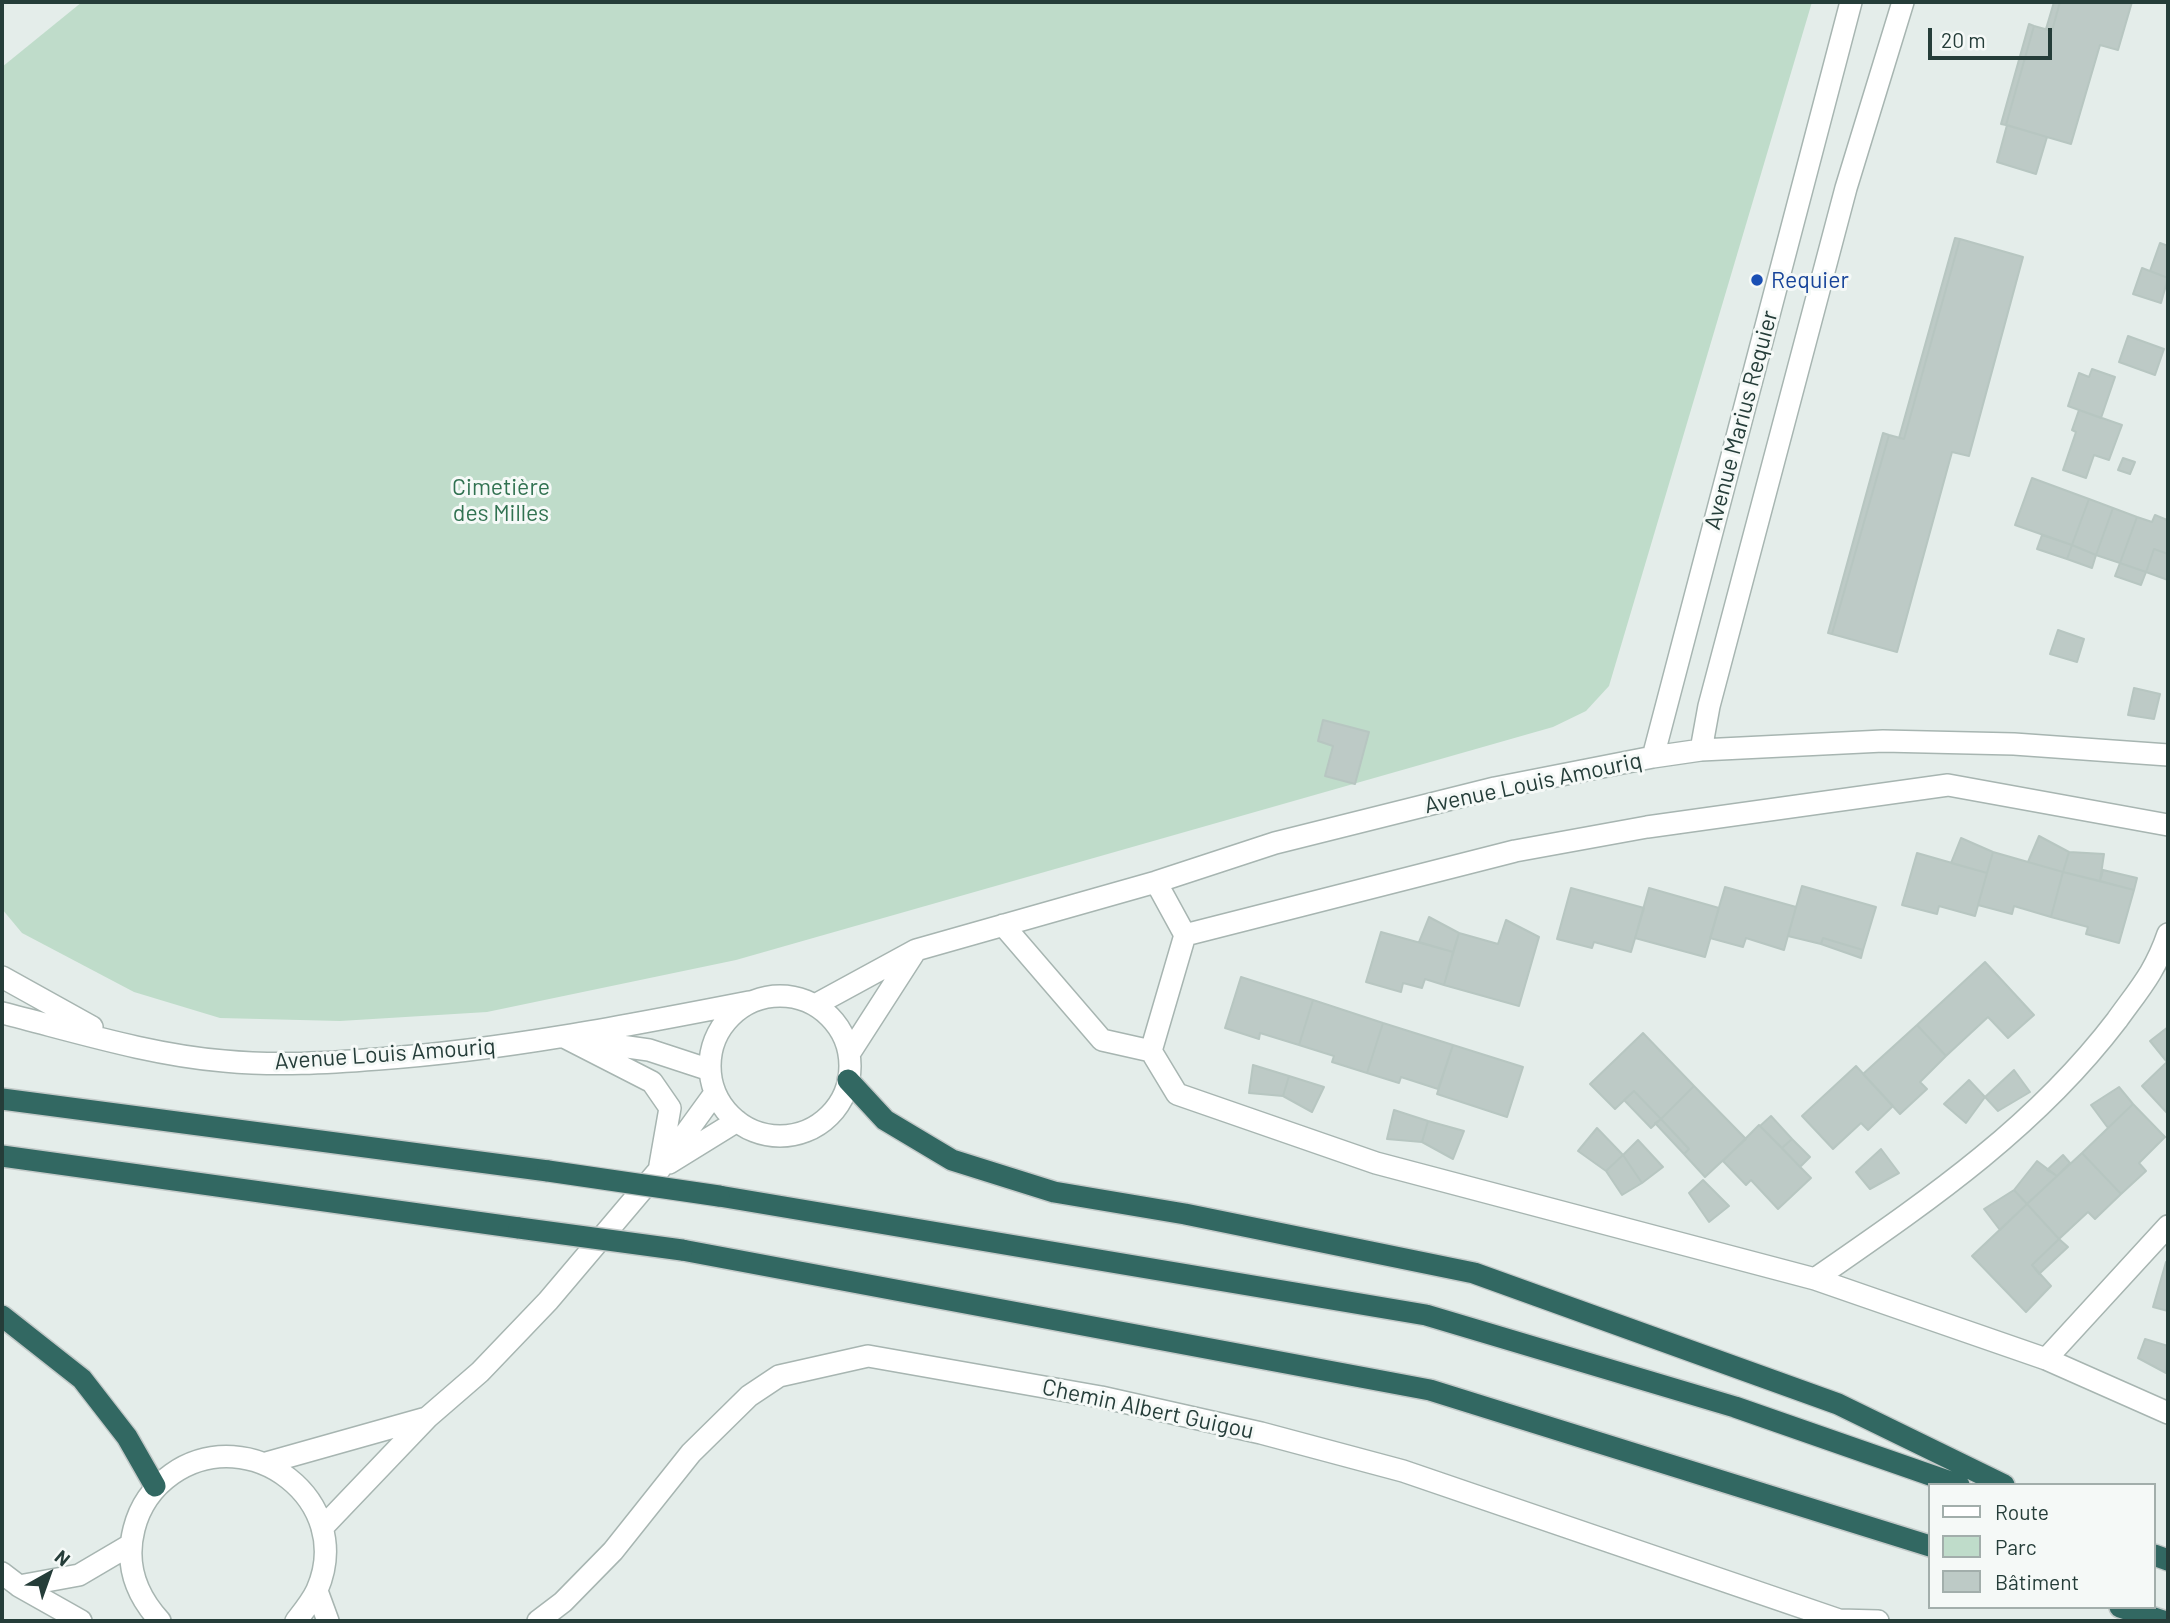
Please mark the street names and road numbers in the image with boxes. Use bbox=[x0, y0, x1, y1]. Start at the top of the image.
street label: Avenue Marius Requier bbox=[1698, 307, 1784, 533]
street label: Avenue Louis Amouriq bbox=[1422, 746, 1644, 820]
street label: Avenue Louis Amouriq bbox=[273, 1032, 497, 1076]
street label: Chemin Albert Guigou bbox=[1040, 1373, 1256, 1445]

